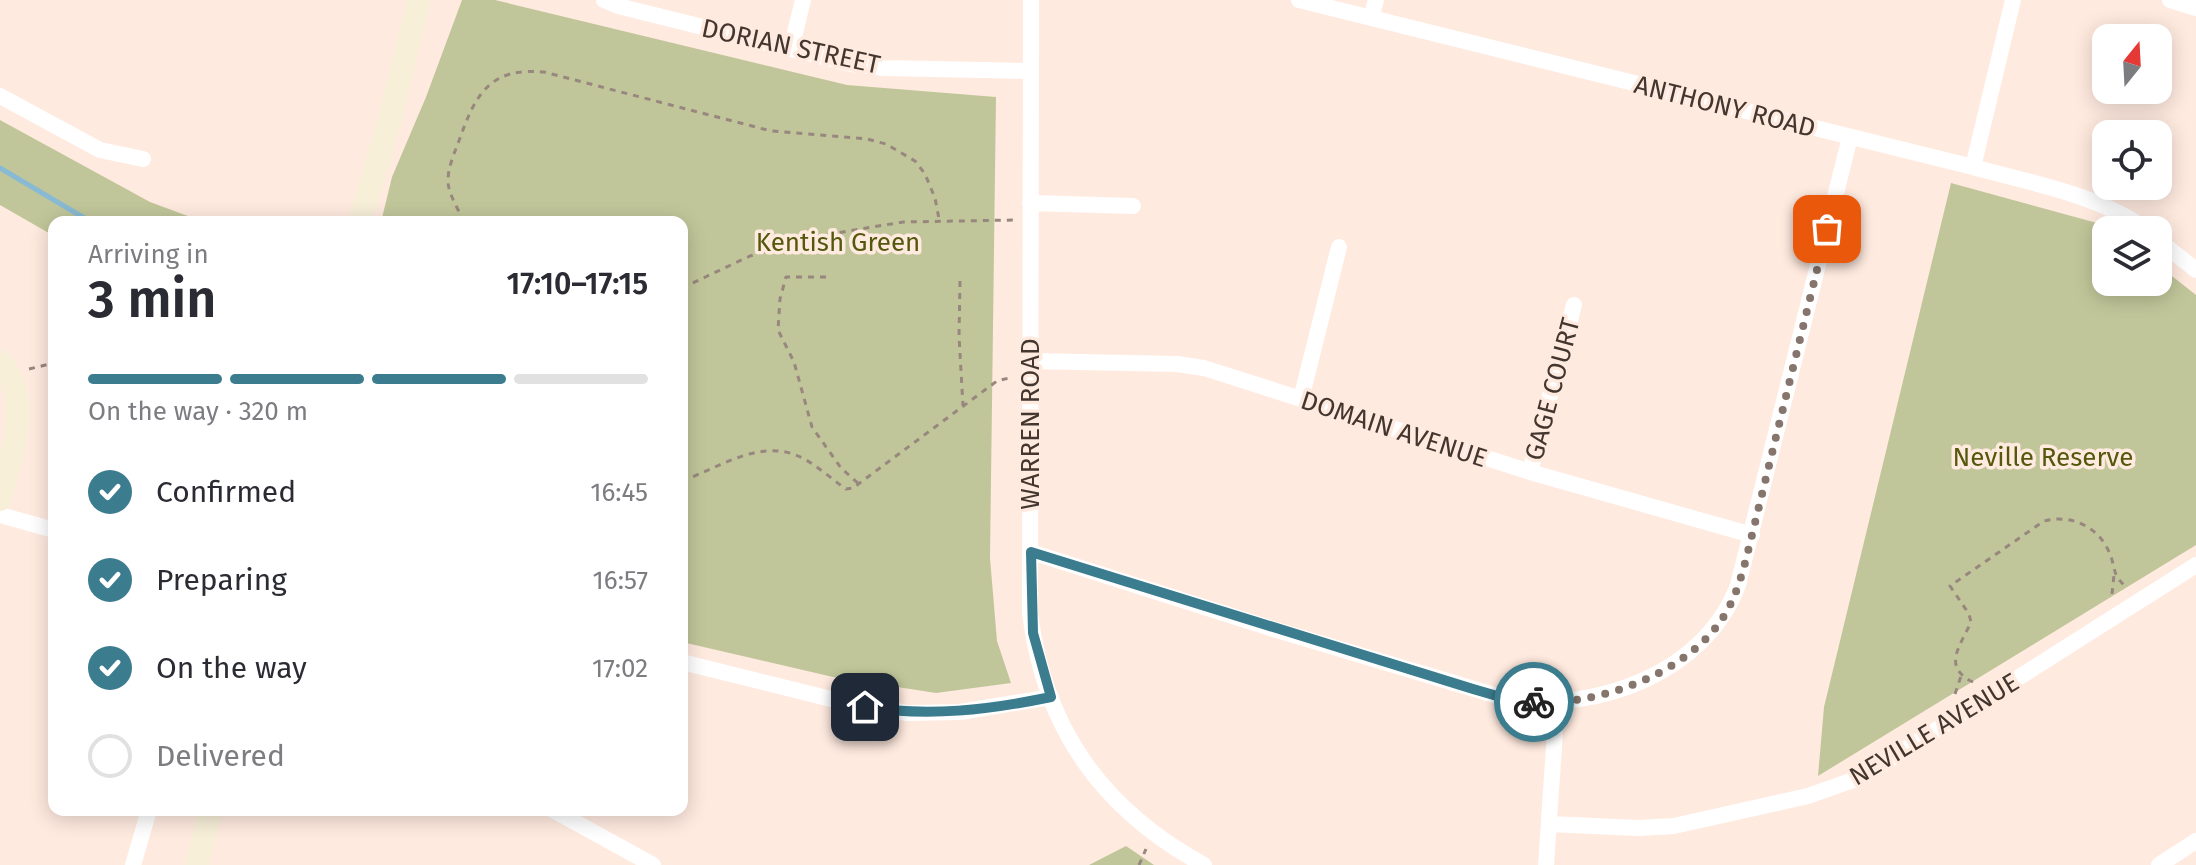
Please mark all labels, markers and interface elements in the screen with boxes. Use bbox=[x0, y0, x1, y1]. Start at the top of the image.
street label: DORIAN STREET bbox=[699, 12, 884, 81]
north arrow bbox=[2092, 24, 2172, 104]
map controls bbox=[2092, 24, 2172, 296]
street label: ANTHONY ROAD bbox=[1631, 69, 1819, 144]
button: locate bbox=[2092, 120, 2172, 200]
pin bbox=[1793, 195, 1861, 263]
icon: bag bbox=[1805, 207, 1849, 251]
button: layers bbox=[2092, 216, 2172, 296]
park label: Kentish Green bbox=[756, 227, 920, 258]
text: Arriving in bbox=[88, 239, 209, 270]
text: 17:10–17:15 bbox=[507, 266, 648, 302]
text: 3 min bbox=[88, 268, 216, 331]
street label: GAGE COURT bbox=[1519, 314, 1587, 464]
street label: WARREN ROAD bbox=[1015, 338, 1046, 510]
street label: DOMAIN AVENUE bbox=[1297, 385, 1491, 474]
text: On the way · 320 m bbox=[88, 396, 308, 427]
park label: Neville Reserve bbox=[1953, 442, 2133, 473]
icon: check bbox=[88, 470, 132, 514]
text: Confirmed bbox=[156, 474, 296, 510]
text: 16:45 bbox=[590, 477, 648, 508]
icon: check bbox=[88, 558, 132, 602]
text: Preparing bbox=[156, 562, 287, 598]
text: 16:57 bbox=[593, 565, 648, 596]
icon: check bbox=[88, 646, 132, 690]
text: On the way bbox=[156, 650, 307, 686]
text: 17:02 bbox=[592, 653, 648, 684]
courier bbox=[1494, 662, 1574, 742]
street label: NEVILLE AVENUE bbox=[1844, 667, 2025, 792]
pin bbox=[831, 673, 899, 741]
icon: bike bbox=[1512, 680, 1556, 724]
icon: home bbox=[843, 685, 887, 729]
text: Delivered bbox=[156, 738, 285, 774]

